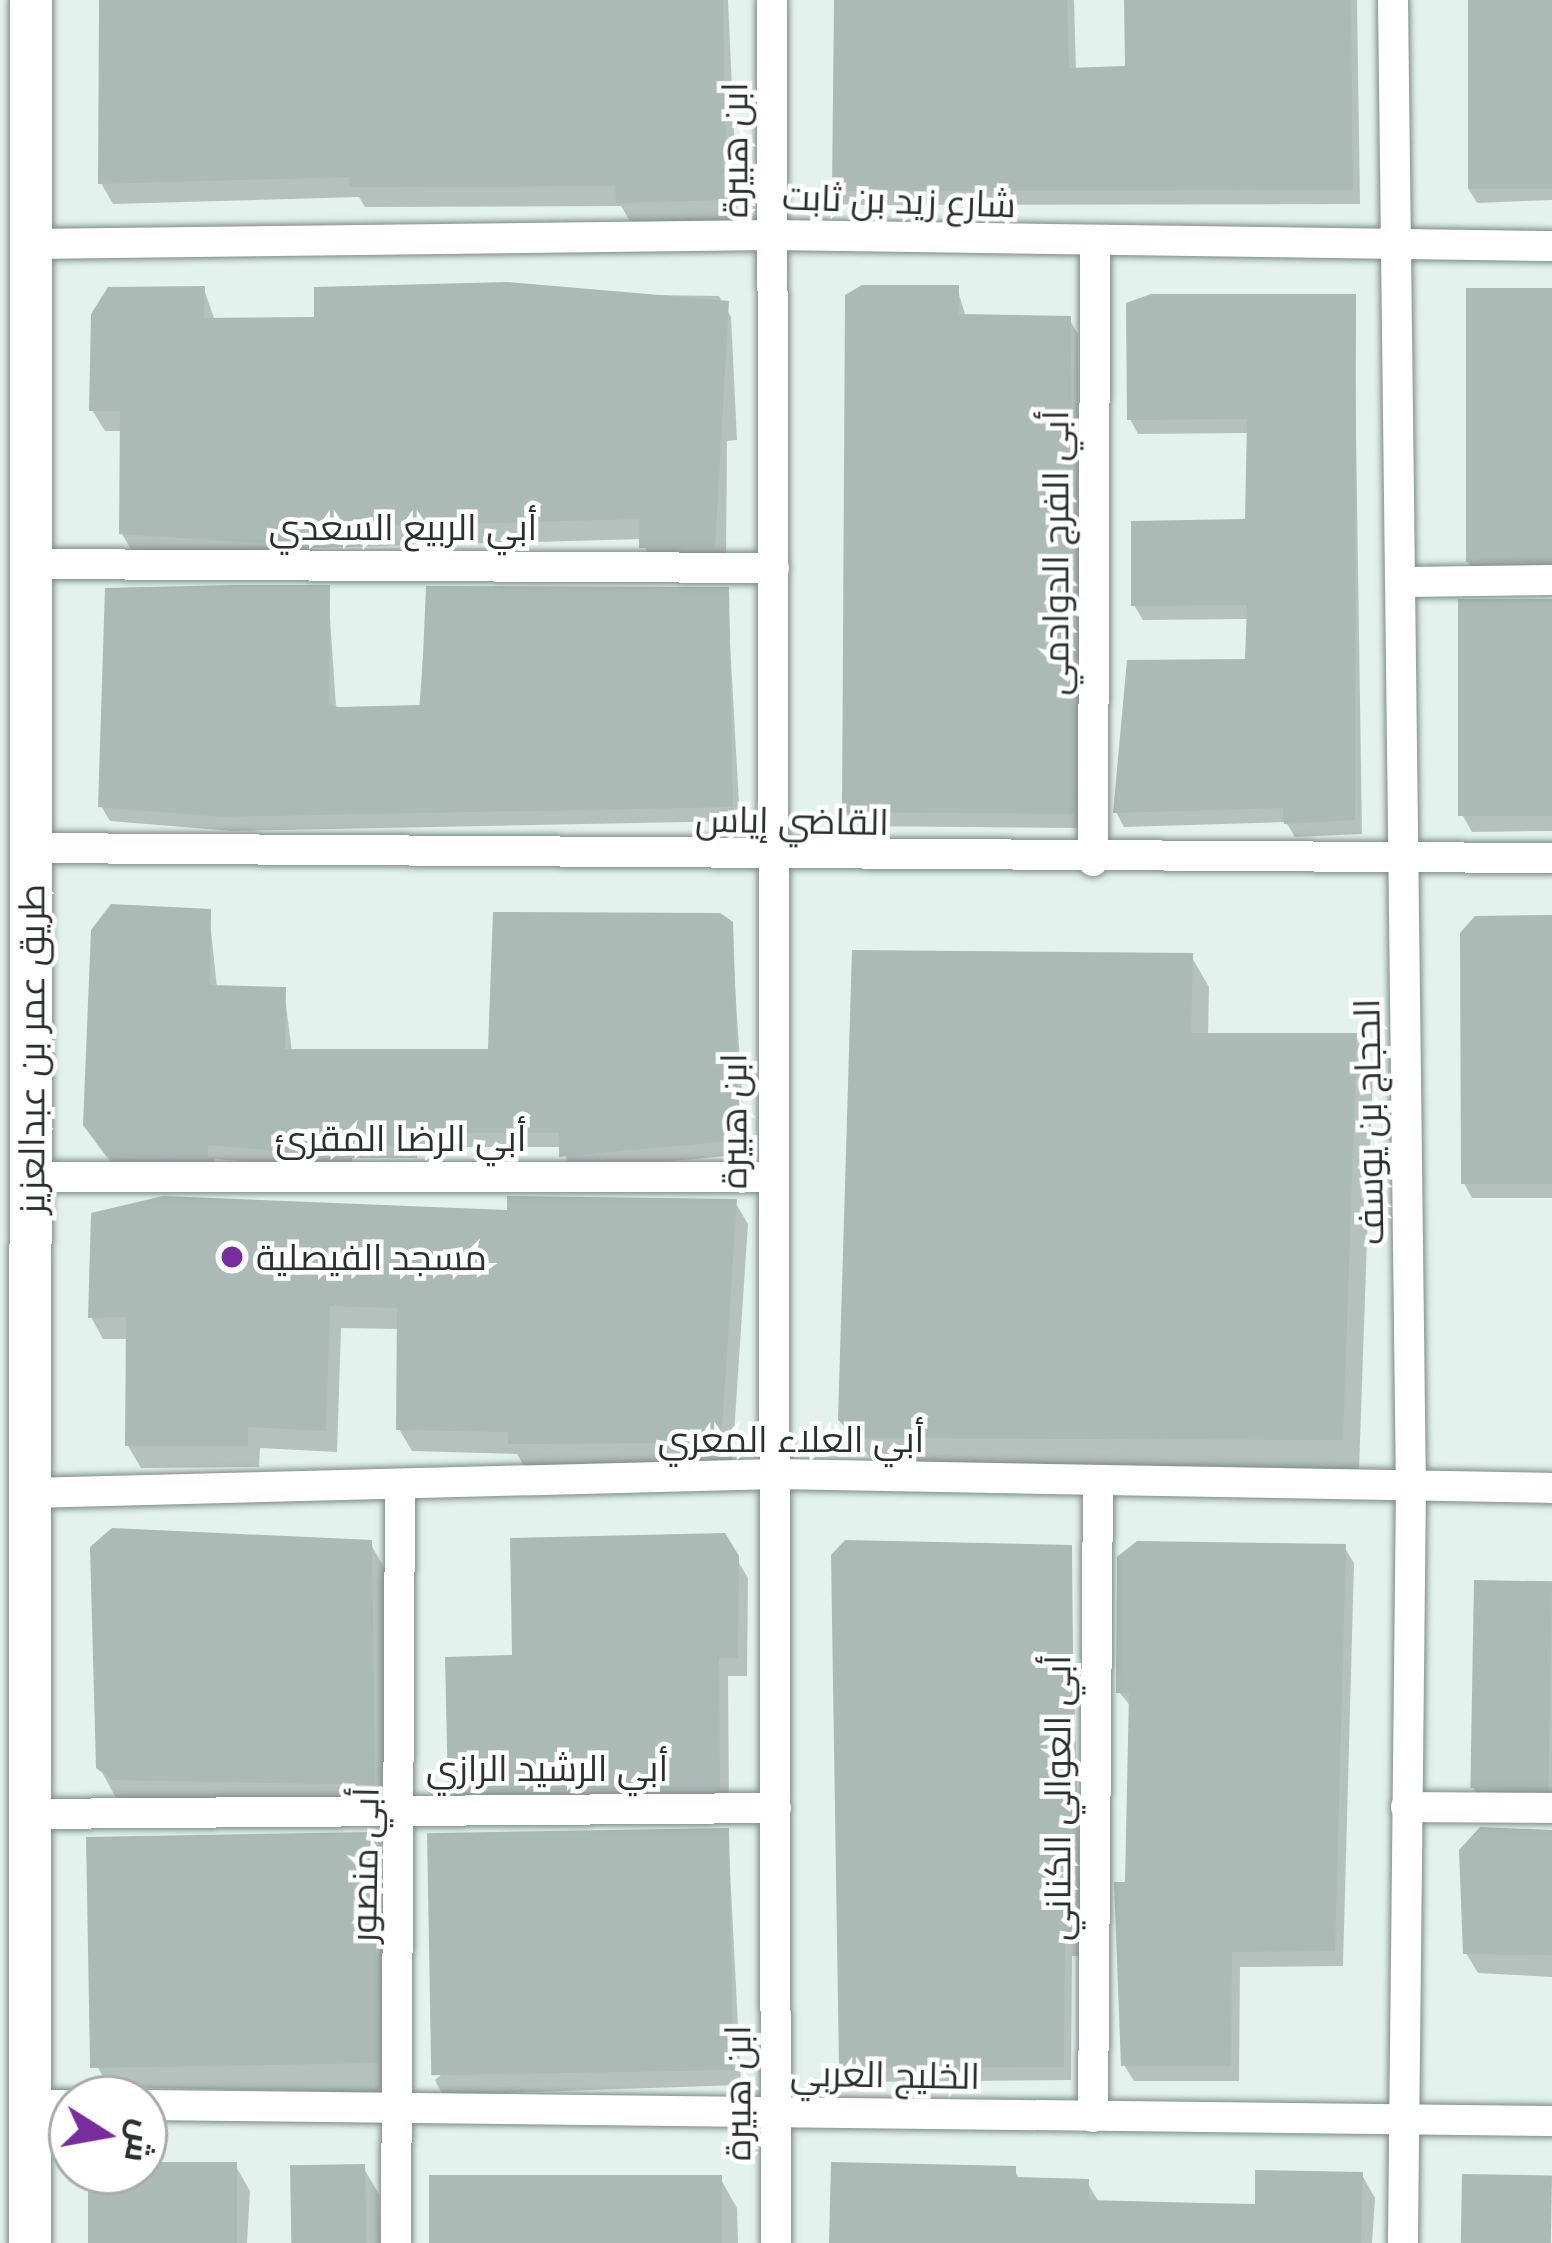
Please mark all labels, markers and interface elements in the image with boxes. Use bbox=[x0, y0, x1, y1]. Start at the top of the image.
street label: ابن هبيرة bbox=[712, 82, 756, 218]
street label: شارع زيد بن ثابت bbox=[781, 174, 1017, 226]
street label: أبي الفرج الدوادمي bbox=[1033, 410, 1077, 696]
street label: أبي الربيع السعدي bbox=[269, 505, 537, 549]
street label: القاضي إياس bbox=[695, 797, 889, 843]
street label: طريق عمر بن عبدالعزيز bbox=[9, 884, 53, 1214]
street label: الحجاج بن يوسف bbox=[1344, 998, 1392, 1246]
street label: ابن هبيرة bbox=[711, 1053, 755, 1189]
street label: أبي الرضا المقرئ bbox=[276, 1116, 526, 1160]
place label: مسجد الفيصلية bbox=[256, 1235, 487, 1279]
marker: مسجد الفيصلية bbox=[219, 1244, 245, 1270]
street label: أبي العلاء المعري bbox=[658, 1417, 924, 1461]
street label: أبي العوالي الكناني bbox=[1035, 1655, 1079, 1941]
street label: أبي الرشيد الرازي bbox=[426, 1746, 668, 1790]
street label: أبي منصور bbox=[341, 1787, 387, 1943]
street label: ابن هبيرة bbox=[715, 2025, 759, 2161]
street label: الخليج العربي bbox=[790, 2051, 980, 2097]
north arrow bbox=[48, 2075, 168, 2195]
text: ش bbox=[116, 2117, 166, 2166]

